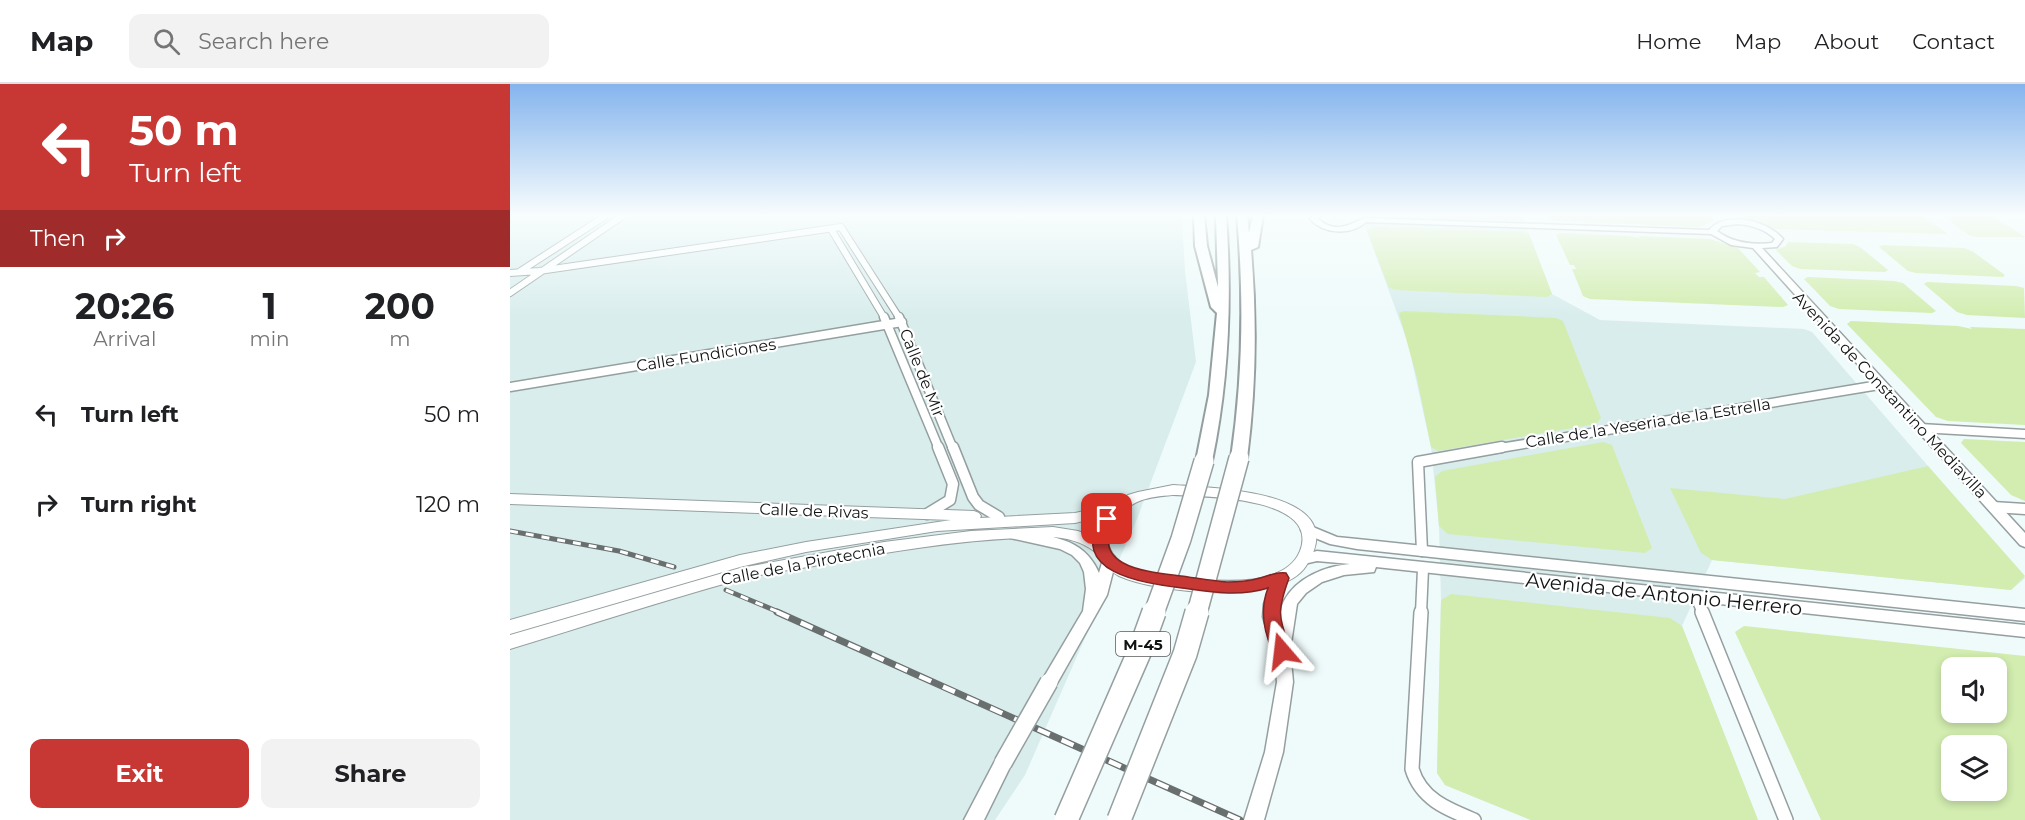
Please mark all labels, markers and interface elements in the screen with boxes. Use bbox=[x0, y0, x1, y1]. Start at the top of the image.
search box bbox=[129, 14, 549, 68]
text: Map bbox=[30, 24, 93, 58]
icon: search bbox=[150, 25, 183, 58]
text: Search here bbox=[198, 28, 329, 55]
text: Home bbox=[1636, 29, 1701, 54]
text: Map bbox=[1734, 29, 1781, 54]
text: About bbox=[1814, 29, 1879, 54]
text: Contact bbox=[1912, 29, 1995, 54]
text: 50 m bbox=[129, 104, 238, 156]
icon: left bbox=[30, 108, 108, 186]
text: Turn left bbox=[129, 156, 242, 189]
icon: right bbox=[98, 222, 131, 255]
text: Then bbox=[30, 225, 86, 252]
text: 20:26 bbox=[75, 284, 174, 328]
text: 1 bbox=[263, 284, 277, 328]
text: 200 bbox=[365, 284, 435, 328]
street label: Avenida de Constantino Mediavilla bbox=[1789, 288, 1991, 502]
street label: Calle de Mir bbox=[896, 326, 948, 420]
text: Arrival bbox=[93, 327, 156, 351]
text: min bbox=[250, 327, 290, 351]
text: m bbox=[389, 327, 410, 351]
street label: Calle Fundiciones bbox=[635, 335, 777, 375]
street label: Calle de la Yeseria de la Estrella bbox=[1524, 394, 1772, 452]
icon: left bbox=[30, 398, 63, 431]
text: Turn left bbox=[81, 401, 179, 428]
text: 50 m bbox=[424, 401, 480, 428]
icon: right bbox=[30, 488, 63, 521]
text: Turn right bbox=[81, 491, 196, 518]
text: 120 m bbox=[416, 491, 480, 518]
pin bbox=[1081, 493, 1132, 544]
street label: Calle de Rivas bbox=[759, 500, 869, 522]
icon: arrive bbox=[1090, 502, 1123, 535]
street label: Calle de la Pirotecnia bbox=[719, 539, 887, 589]
street label: Avenida de Antonio Herrero bbox=[1525, 568, 1803, 620]
position arrow bbox=[1250, 619, 1314, 683]
road number: M-45 bbox=[1116, 632, 1170, 656]
map controls bbox=[1941, 657, 2007, 801]
button: sound bbox=[1941, 657, 2007, 723]
button: layers bbox=[1941, 735, 2007, 801]
button: Exit bbox=[30, 739, 249, 808]
button: Share bbox=[261, 739, 480, 808]

